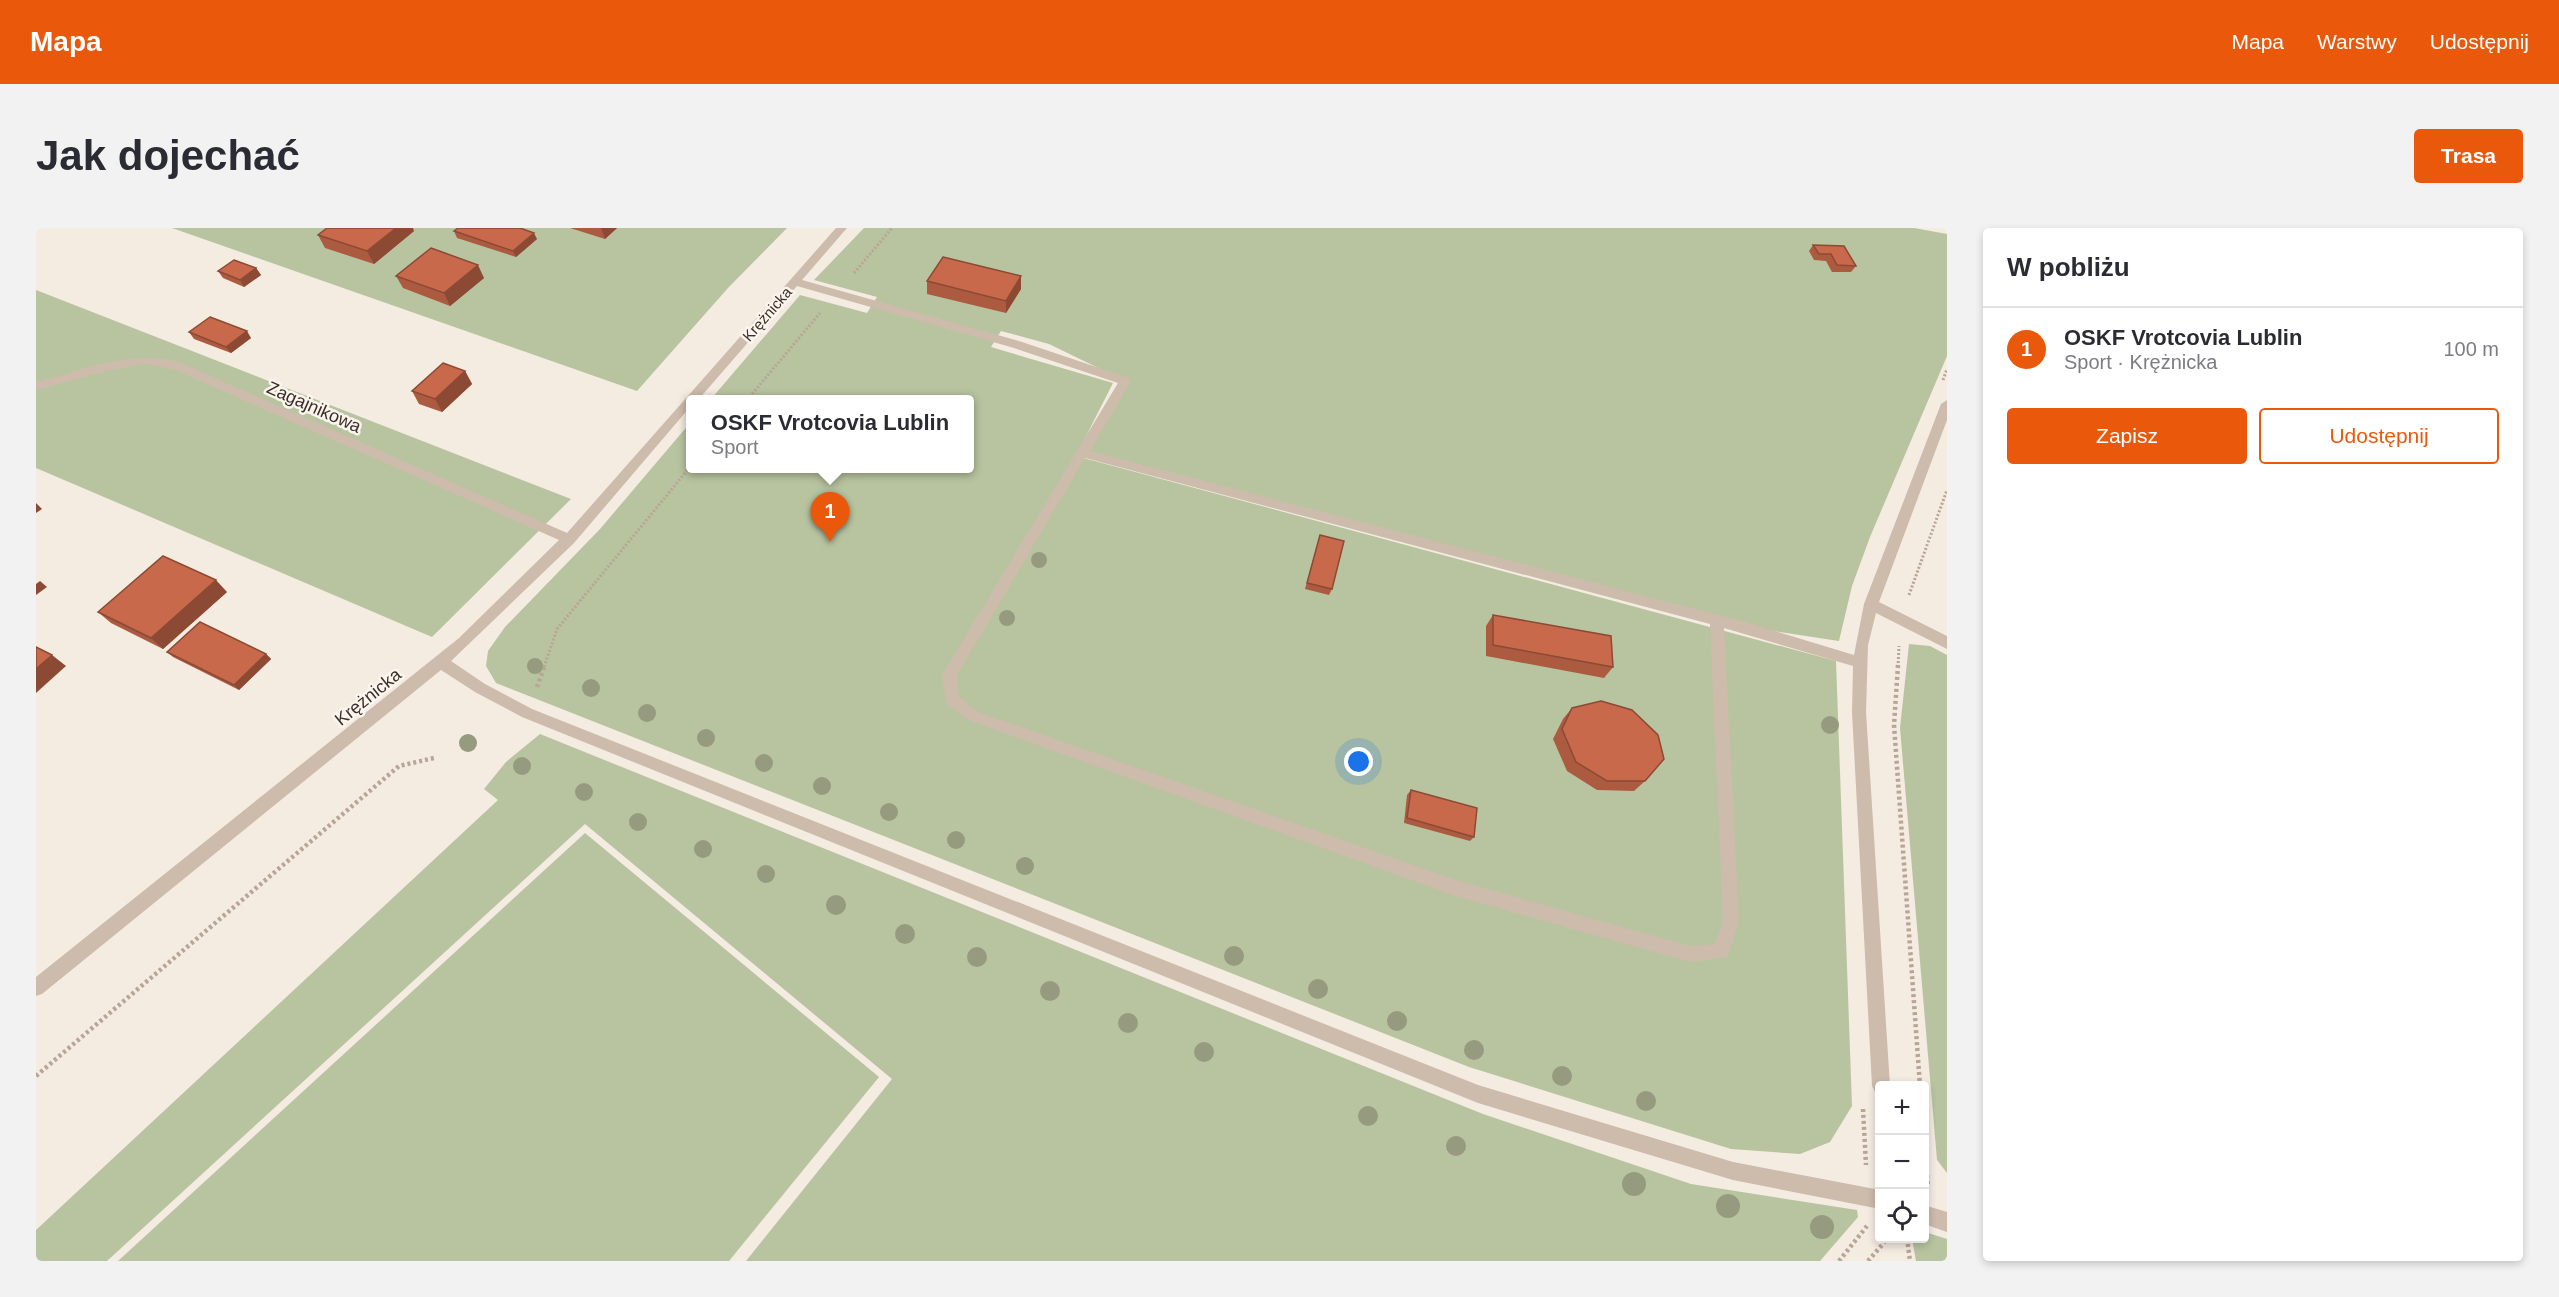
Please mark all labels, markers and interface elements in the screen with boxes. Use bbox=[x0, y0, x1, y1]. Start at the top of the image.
text: Mapa bbox=[30, 26, 102, 57]
text: Mapa bbox=[2232, 30, 2284, 53]
text: Warstwy bbox=[2317, 30, 2397, 53]
text: Udostępnij bbox=[2430, 30, 2529, 53]
button: Trasa bbox=[2414, 129, 2523, 183]
text: Jak dojechać bbox=[36, 132, 300, 179]
text: W pobliżu bbox=[2007, 252, 2130, 282]
street label: Krężnicka bbox=[739, 283, 795, 344]
text: OSKF Vrotcovia Lublin bbox=[2064, 325, 2302, 350]
text: 1 bbox=[2021, 338, 2032, 360]
text: 100 m bbox=[2443, 338, 2499, 360]
text: Sport · Krężnicka bbox=[2064, 351, 2217, 373]
street label: Zagajnikowa bbox=[264, 377, 365, 437]
popup bbox=[686, 395, 974, 473]
button: Zapisz bbox=[2007, 408, 2247, 464]
button: Udostępnij bbox=[2259, 408, 2499, 464]
text: OSKF Vrotcovia Lublin bbox=[711, 410, 949, 435]
text: Sport bbox=[711, 436, 759, 458]
pin: 1 bbox=[810, 492, 850, 542]
street label: Krężnicka bbox=[331, 664, 406, 730]
your location bbox=[1344, 747, 1373, 776]
map controls bbox=[1875, 1081, 1929, 1243]
button: + bbox=[1875, 1081, 1929, 1135]
button: − bbox=[1875, 1135, 1929, 1189]
button: locate bbox=[1875, 1189, 1929, 1243]

